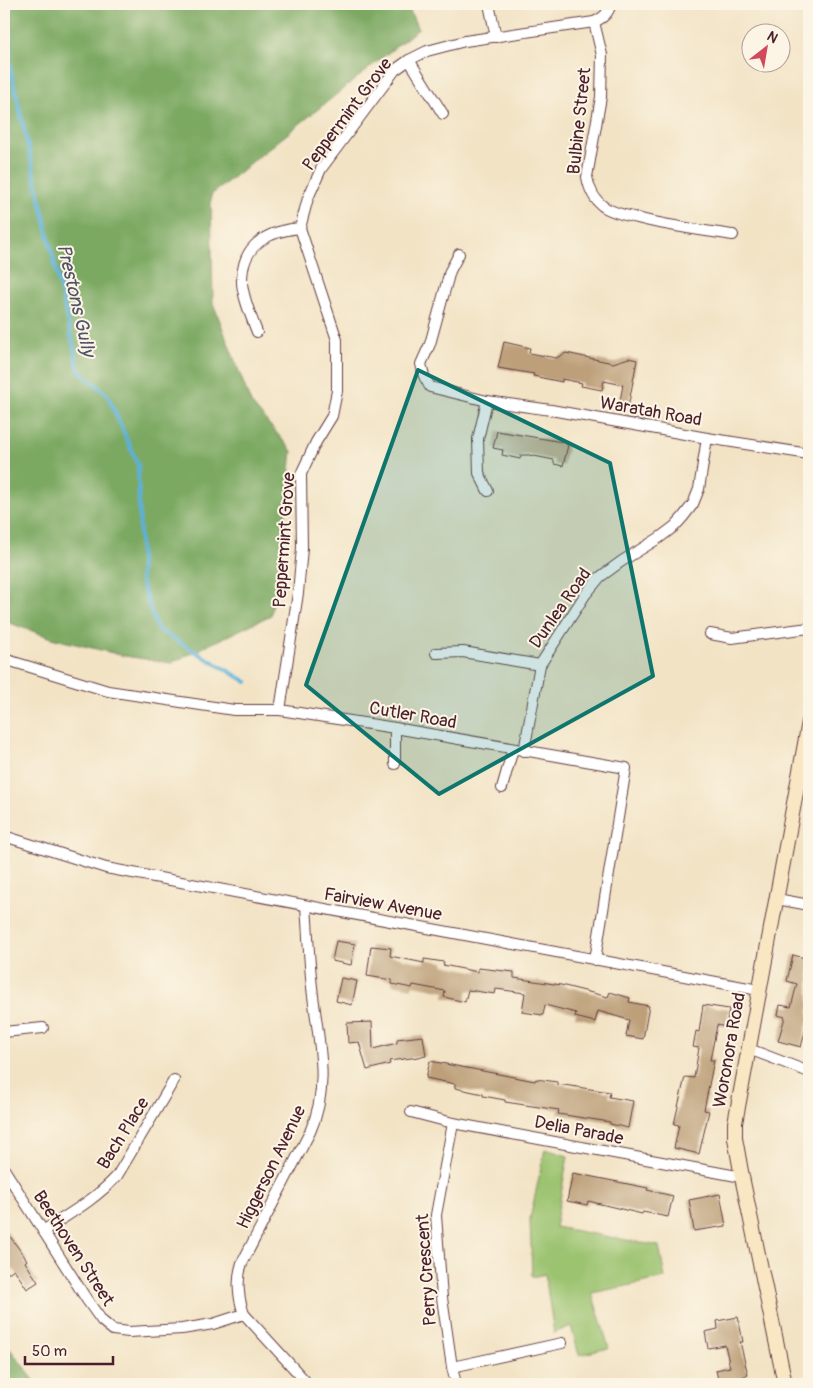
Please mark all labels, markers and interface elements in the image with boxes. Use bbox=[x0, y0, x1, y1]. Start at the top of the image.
north arrow bbox=[740, 22, 790, 72]
text: N bbox=[764, 28, 781, 47]
street label: Peppermint Grove bbox=[297, 53, 398, 175]
street label: Bulbine Street bbox=[562, 66, 597, 176]
water label: Prestons Gully bbox=[51, 242, 101, 361]
street label: Waratah Road bbox=[598, 391, 704, 432]
street label: Peppermint Grove bbox=[268, 471, 301, 609]
street label: Dunlea Road bbox=[524, 564, 596, 653]
street label: Cutler Road bbox=[367, 697, 458, 734]
street label: Fairview Avenue bbox=[322, 883, 444, 926]
street label: Woronora Road bbox=[708, 991, 751, 1110]
street label: Bach Place bbox=[92, 1093, 155, 1174]
street label: Higgerson Avenue bbox=[232, 1101, 311, 1233]
street label: Delia Parade bbox=[532, 1111, 625, 1150]
street label: Beethoven Street bbox=[28, 1186, 120, 1311]
street label: Perry Crescent bbox=[411, 1212, 442, 1327]
scale bar bbox=[25, 1333, 112, 1365]
text: 50 m bbox=[32, 1342, 67, 1361]

